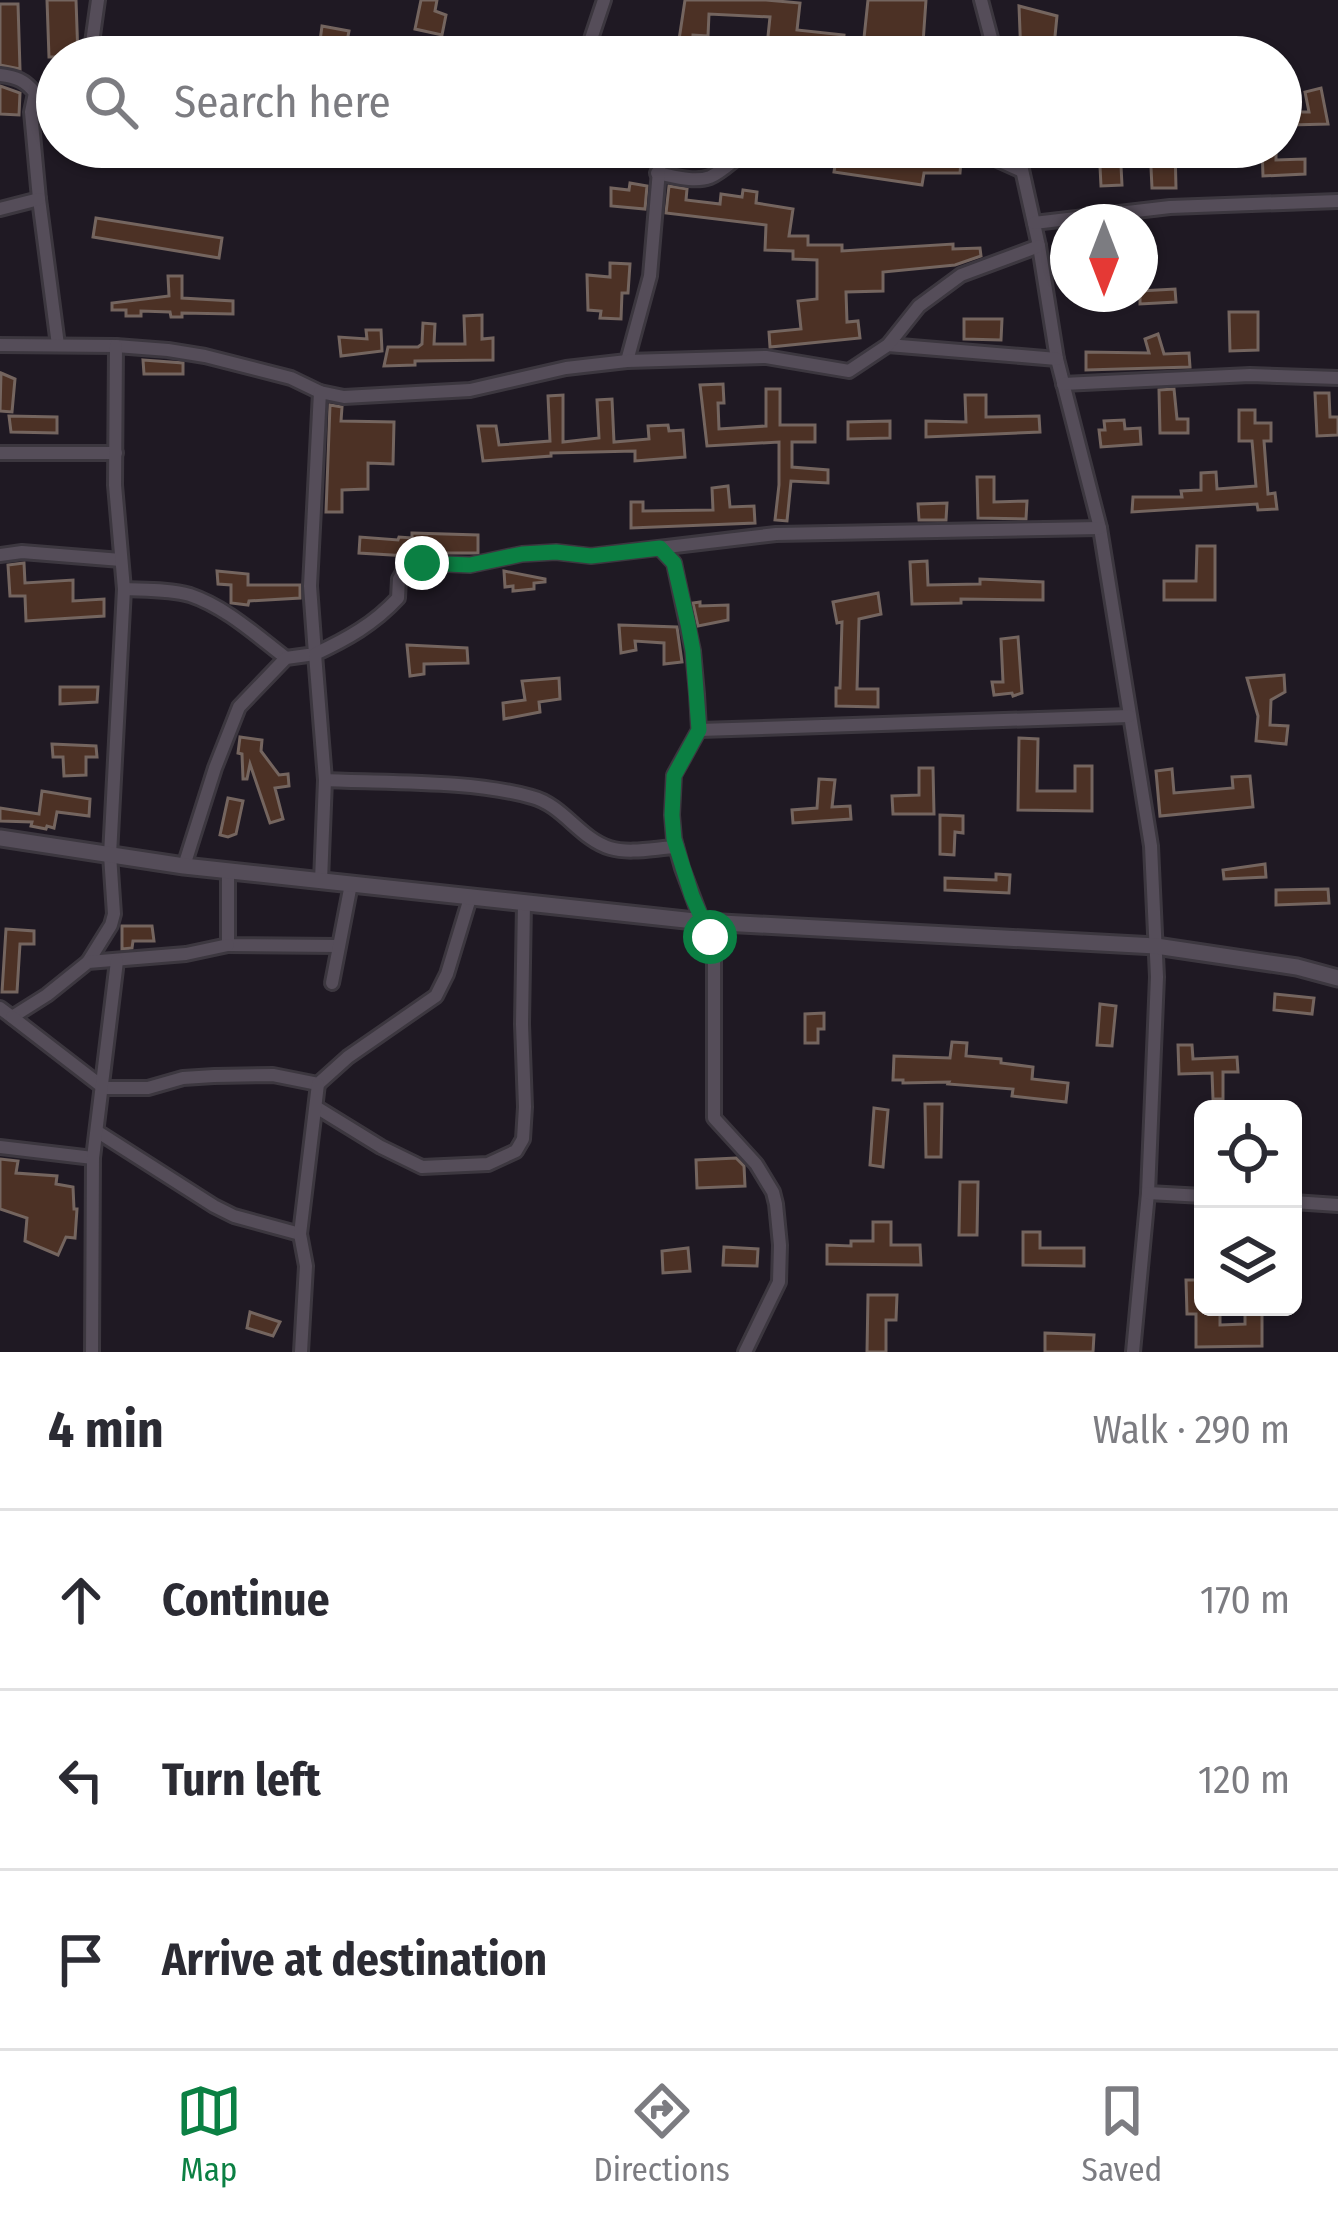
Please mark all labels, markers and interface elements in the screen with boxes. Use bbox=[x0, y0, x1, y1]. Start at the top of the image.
search box bbox=[36, 36, 1302, 168]
icon: search bbox=[78, 69, 144, 135]
text: Search here bbox=[174, 75, 391, 129]
north arrow bbox=[1050, 204, 1158, 312]
route end bbox=[395, 536, 449, 590]
route start bbox=[683, 910, 737, 964]
map controls bbox=[1194, 1100, 1302, 1316]
button: locate bbox=[1194, 1100, 1302, 1208]
button: layers bbox=[1194, 1208, 1302, 1316]
text: 4 min bbox=[48, 1399, 164, 1461]
text: Walk · 290 m bbox=[1093, 1407, 1290, 1453]
icon: ahead bbox=[48, 1567, 114, 1633]
text: Continue bbox=[162, 1573, 330, 1627]
text: 170 m bbox=[1200, 1577, 1290, 1623]
icon: left bbox=[48, 1747, 114, 1813]
text: Turn left bbox=[162, 1753, 321, 1807]
text: 120 m bbox=[1198, 1757, 1290, 1803]
icon: arrive bbox=[48, 1927, 114, 1993]
text: Arrive at destination bbox=[162, 1933, 547, 1987]
tab: Map bbox=[176, 2078, 242, 2190]
tab: Directions bbox=[593, 2078, 730, 2190]
tab: Saved bbox=[1082, 2078, 1162, 2190]

